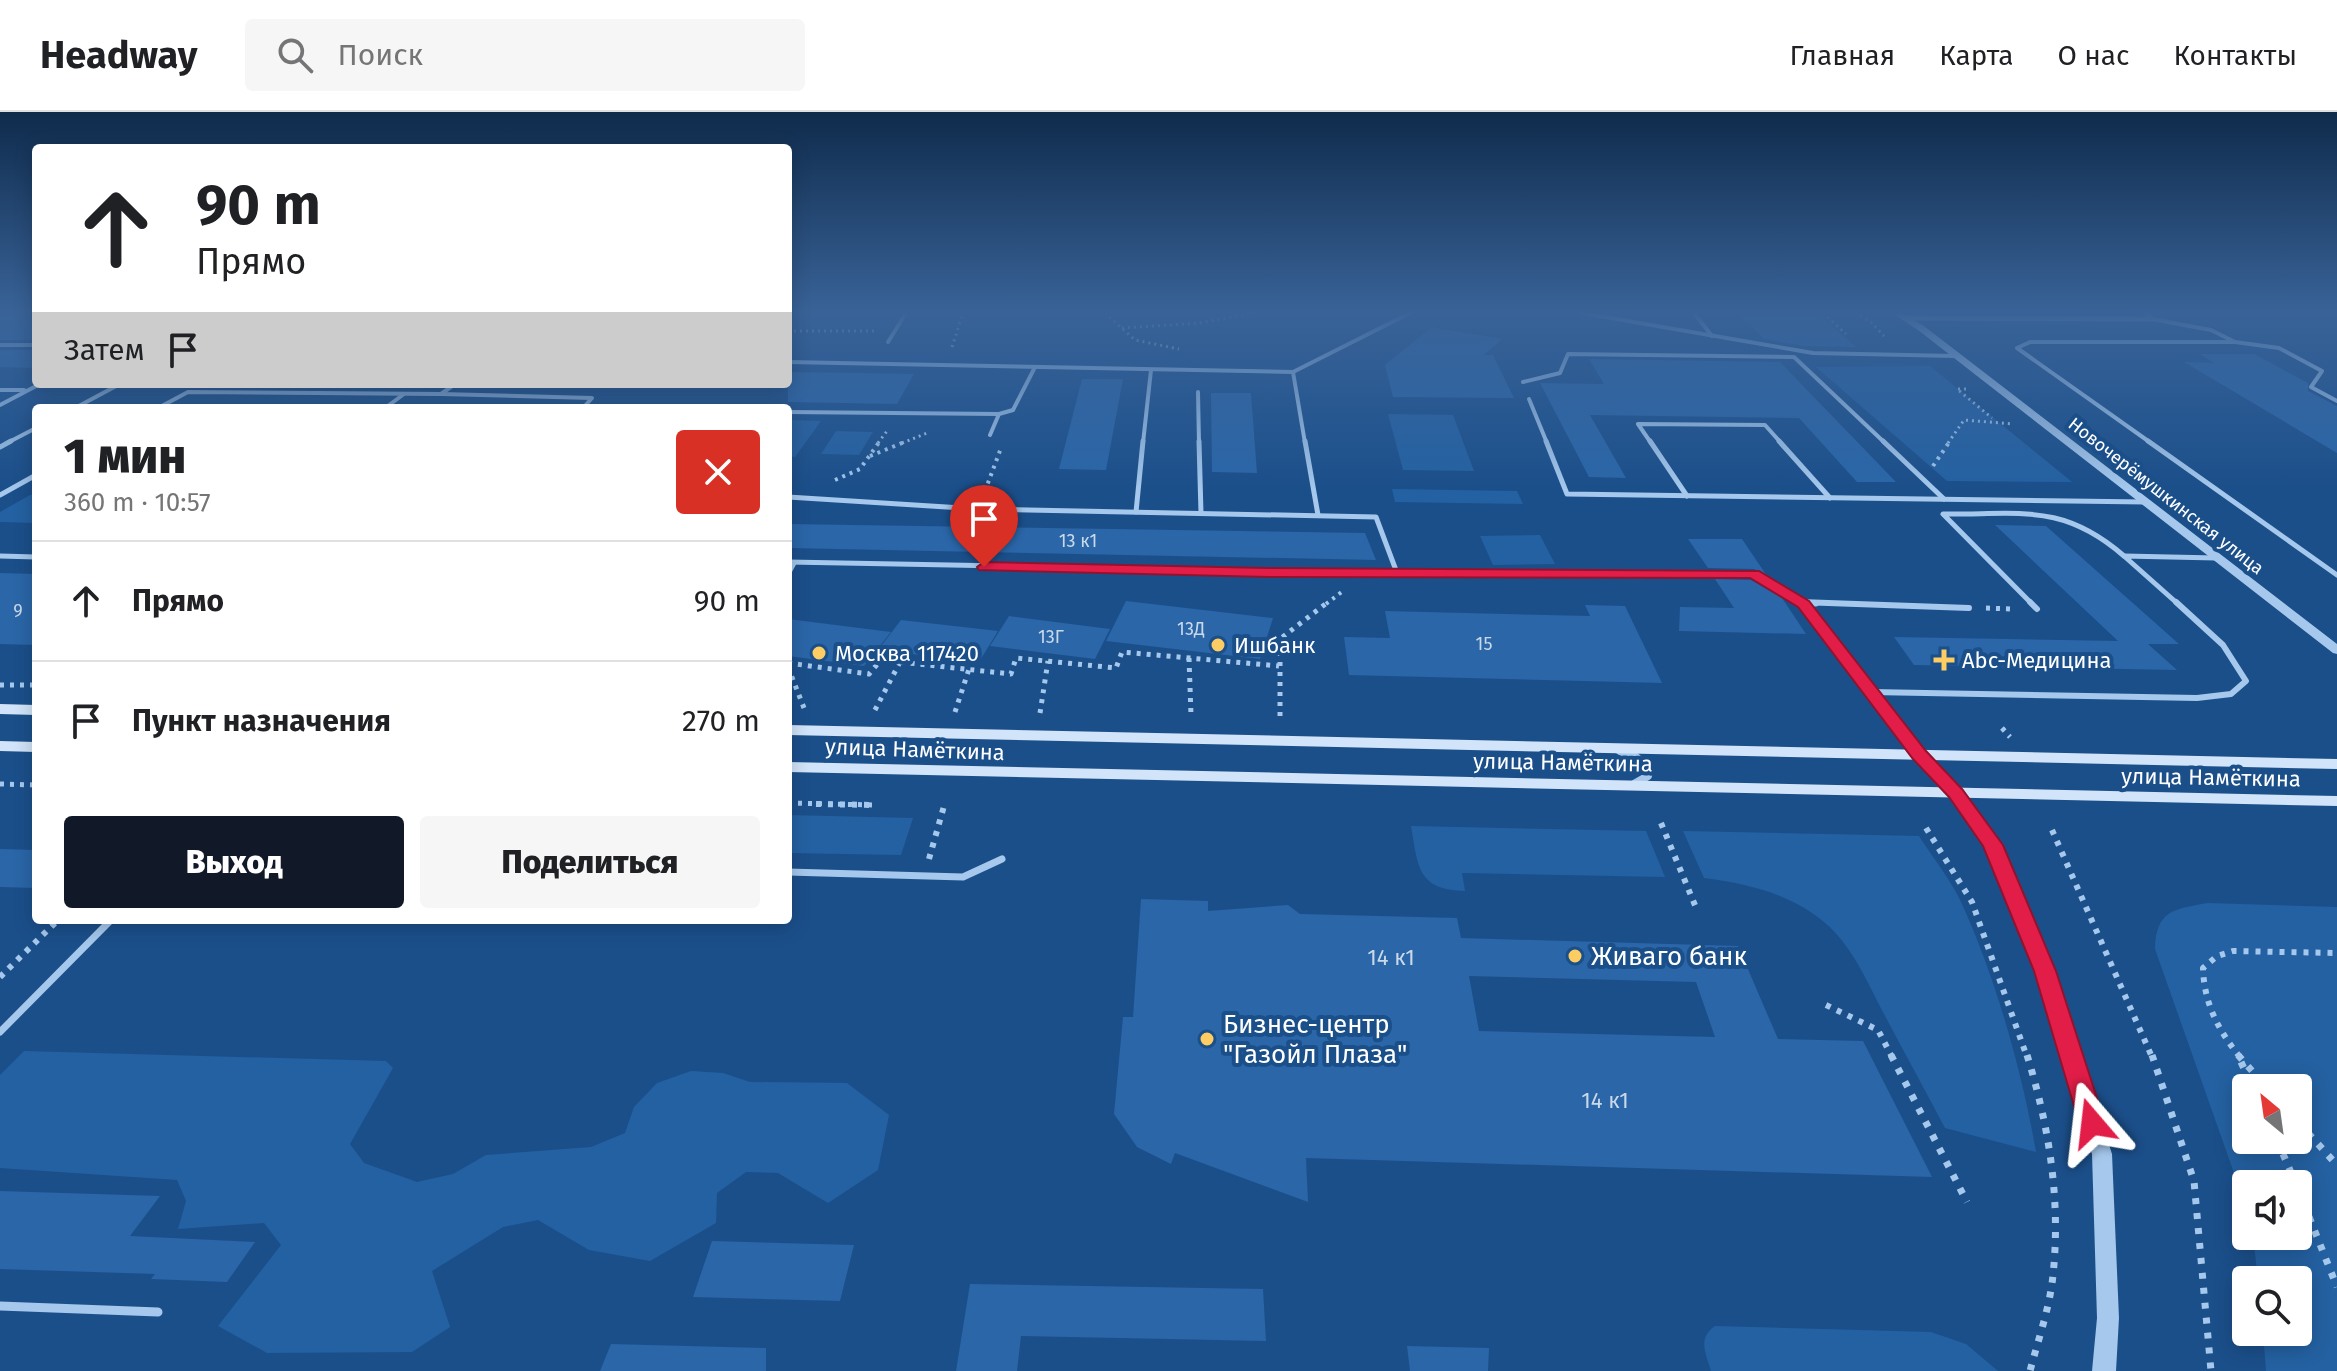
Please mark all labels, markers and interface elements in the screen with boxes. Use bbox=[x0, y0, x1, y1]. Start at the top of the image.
search box bbox=[245, 19, 805, 91]
text: Headway bbox=[40, 32, 197, 78]
icon: search bbox=[273, 33, 317, 77]
text: Поиск bbox=[337, 37, 423, 73]
text: Главная bbox=[1789, 39, 1895, 72]
text: Карта bbox=[1939, 39, 2013, 72]
text: О нас bbox=[2057, 39, 2129, 72]
text: Контакты bbox=[2173, 39, 2297, 72]
text: 90 m bbox=[196, 172, 321, 239]
icon: ahead bbox=[64, 176, 168, 280]
text: Прямо bbox=[196, 240, 306, 284]
icon: arrive bbox=[161, 328, 205, 372]
text: Затем bbox=[64, 332, 145, 368]
street label: Новочерёмушкинская улица bbox=[2064, 413, 2268, 579]
text: 1 мин bbox=[64, 428, 186, 486]
button: close bbox=[676, 430, 760, 514]
pin bbox=[950, 485, 1018, 567]
text: 360 m · 10:57 bbox=[64, 487, 211, 518]
icon: arrive bbox=[962, 497, 1006, 541]
house number: 13 к1 bbox=[1059, 530, 1097, 552]
icon: ahead bbox=[64, 579, 108, 623]
text: Прямо bbox=[132, 583, 224, 619]
text: 90 m bbox=[694, 583, 760, 619]
house number: 9 bbox=[13, 600, 23, 622]
house number: 13Д bbox=[1177, 618, 1205, 640]
house number: 13Г bbox=[1038, 626, 1064, 648]
place label: Ишбанк bbox=[1234, 632, 1316, 659]
house number: 15 bbox=[1476, 633, 1492, 655]
marker: Ишбанк bbox=[1209, 636, 1227, 654]
place label: Москва 117420 bbox=[835, 640, 979, 667]
marker: Москва 117420 bbox=[810, 644, 828, 662]
place label: Abc-Медицина bbox=[1962, 647, 2112, 674]
marker: Abc-Медицина bbox=[1933, 649, 1955, 671]
icon: arrive bbox=[64, 699, 108, 743]
text: Пункт назначения bbox=[132, 703, 391, 739]
text: 270 m bbox=[682, 703, 760, 739]
street label: улица Намёткина bbox=[825, 733, 1005, 766]
street label: улица Намёткина bbox=[1473, 747, 1653, 778]
street label: улица Намёткина bbox=[2121, 762, 2301, 793]
button: Выход bbox=[64, 816, 404, 908]
button: Поделиться bbox=[420, 816, 760, 908]
place label: Живаго банк bbox=[1591, 941, 1747, 972]
house number: 14 к1 bbox=[1367, 944, 1415, 971]
marker: Живаго банк bbox=[1566, 947, 1584, 965]
place label: Бизнес-центр "Газойл Плаза" bbox=[1223, 1009, 1407, 1070]
marker: Бизнес-центр "Газойл Плаза" bbox=[1198, 1030, 1216, 1048]
north arrow bbox=[2232, 1074, 2312, 1154]
map controls bbox=[2232, 1074, 2312, 1346]
position arrow bbox=[2050, 1081, 2134, 1165]
house number: 14 к1 bbox=[1581, 1087, 1629, 1114]
button: sound bbox=[2232, 1170, 2312, 1250]
button: search bbox=[2232, 1266, 2312, 1346]

